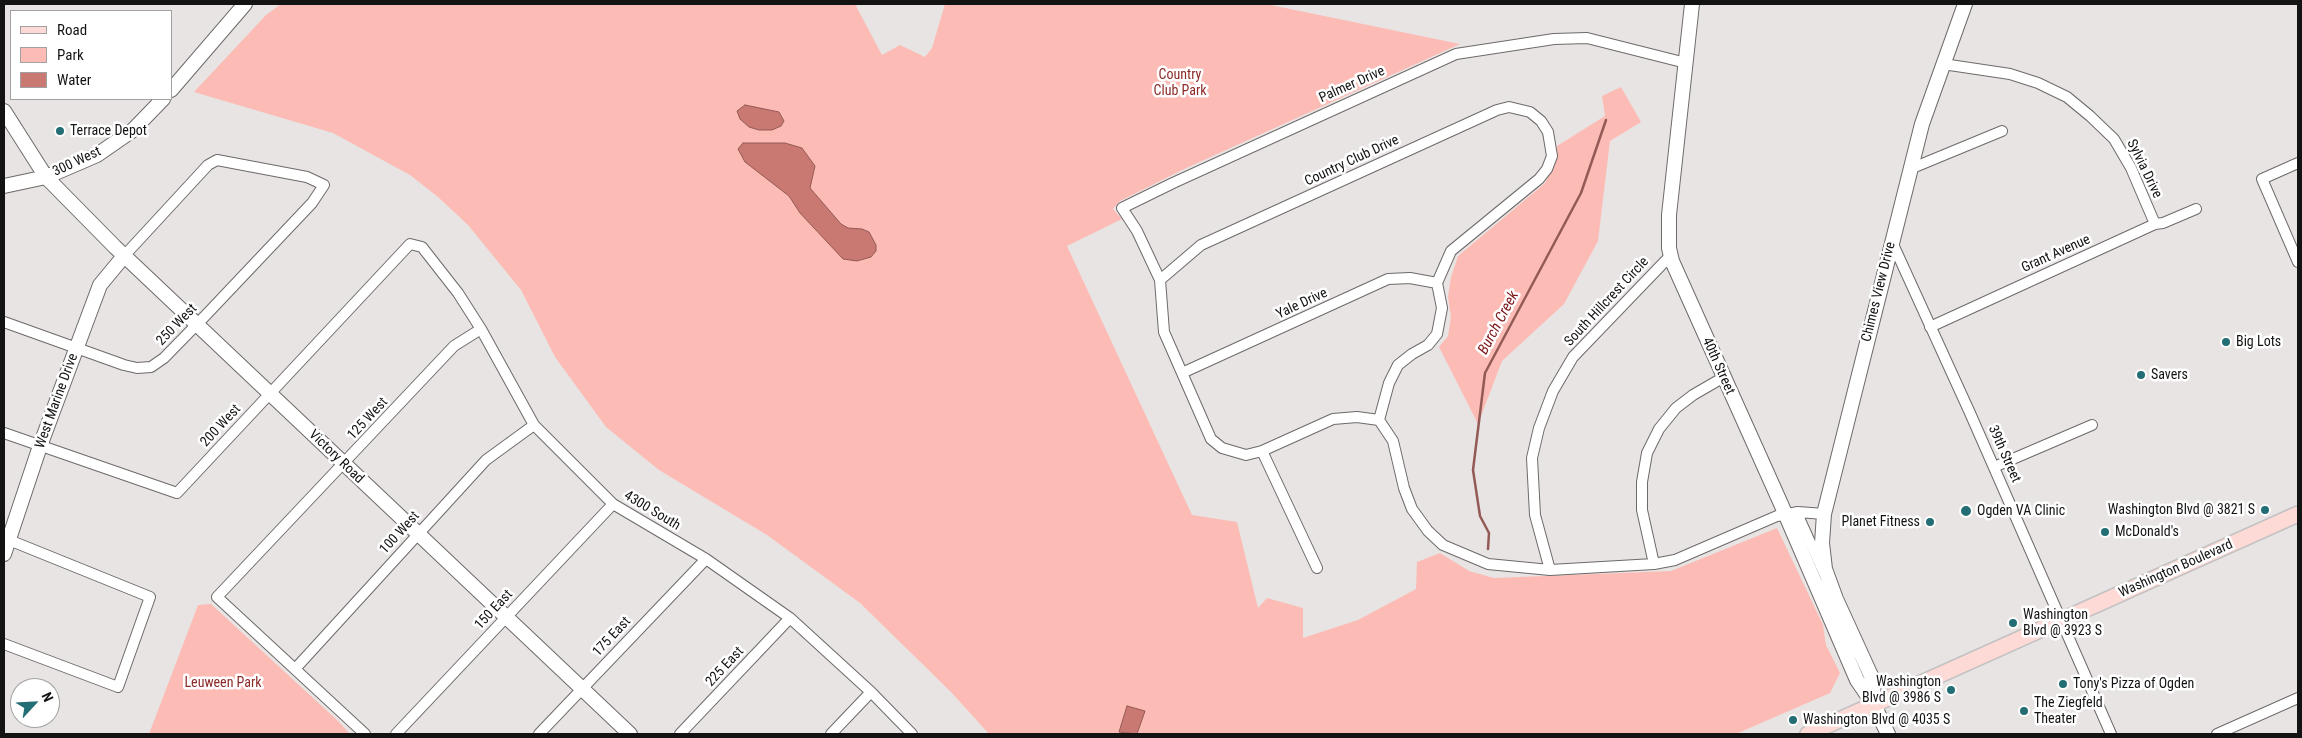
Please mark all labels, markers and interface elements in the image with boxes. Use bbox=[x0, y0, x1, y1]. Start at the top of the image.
legend bbox=[10, 10, 172, 100]
text: Road bbox=[57, 21, 87, 39]
text: Park bbox=[57, 46, 84, 64]
street label: Palmer Drive bbox=[1317, 63, 1387, 107]
park label: Country Club Park bbox=[1154, 67, 1206, 100]
text: Water bbox=[57, 71, 91, 89]
place label: Terrace Depot bbox=[70, 123, 147, 139]
marker: Terrace Depot bbox=[54, 125, 66, 137]
street label: Country Club Drive bbox=[1302, 132, 1402, 190]
street label: Sylvia Drive bbox=[2123, 137, 2165, 201]
street label: 300 West bbox=[50, 144, 104, 180]
street label: Grant Avenue bbox=[2019, 231, 2093, 277]
street label: Chimes View Drive bbox=[1858, 240, 1900, 344]
street label: South Hillcrest Circle bbox=[1561, 254, 1653, 350]
street label: Yale Drive bbox=[1274, 285, 1330, 323]
water label: Burch Creek bbox=[1475, 288, 1523, 358]
street label: 250 West bbox=[153, 301, 201, 349]
place label: Big Lots bbox=[2236, 334, 2281, 350]
street label: 40th Street bbox=[1698, 335, 1738, 397]
marker: Big Lots bbox=[2220, 336, 2232, 348]
street label: West Marine Drive bbox=[32, 351, 82, 451]
place label: Savers bbox=[2151, 367, 2188, 383]
marker: Savers bbox=[2135, 369, 2147, 381]
street label: 125 West bbox=[344, 394, 392, 444]
street label: 200 West bbox=[197, 401, 245, 451]
street label: 39th Street bbox=[1984, 423, 2024, 485]
street label: Victory Road bbox=[305, 427, 367, 487]
street label: 4300 South bbox=[621, 488, 683, 534]
place label: Washington Blvd @ 3821 S bbox=[2108, 502, 2255, 518]
place label: Ogden VA Clinic bbox=[1977, 503, 2065, 519]
marker: Ogden VA Clinic bbox=[1959, 504, 1973, 518]
marker: Washington Blvd @ 3821 S bbox=[2259, 504, 2271, 516]
street label: 100 West bbox=[377, 508, 423, 558]
place label: Planet Fitness bbox=[1841, 514, 1920, 530]
marker: Planet Fitness bbox=[1924, 516, 1936, 528]
place label: McDonald's bbox=[2115, 524, 2179, 540]
marker: McDonald's bbox=[2099, 526, 2111, 538]
street label: Washington Boulevard bbox=[2116, 536, 2236, 602]
street label: 150 East bbox=[471, 587, 517, 633]
place label: Washington Blvd @ 3923 S bbox=[2023, 607, 2102, 640]
street label: 175 East bbox=[589, 614, 635, 660]
marker: Washington Blvd @ 3923 S bbox=[2007, 617, 2019, 629]
street label: 225 East bbox=[702, 644, 748, 690]
place label: Washington Blvd @ 3986 S bbox=[1862, 674, 1941, 706]
park label: Leuween Park bbox=[184, 675, 262, 691]
place label: Tony's Pizza of Ogden bbox=[2073, 676, 2194, 692]
north arrow bbox=[10, 678, 60, 728]
marker: Tony's Pizza of Ogden bbox=[2057, 678, 2069, 690]
marker: Washington Blvd @ 3986 S bbox=[1945, 684, 1957, 696]
text: N bbox=[39, 690, 57, 704]
place label: The Ziegfeld Theater bbox=[2034, 695, 2103, 728]
marker: The Ziegfeld Theater bbox=[2018, 705, 2030, 717]
place label: Washington Blvd @ 4035 S bbox=[1803, 712, 1950, 728]
marker: Washington Blvd @ 4035 S bbox=[1787, 714, 1799, 726]

